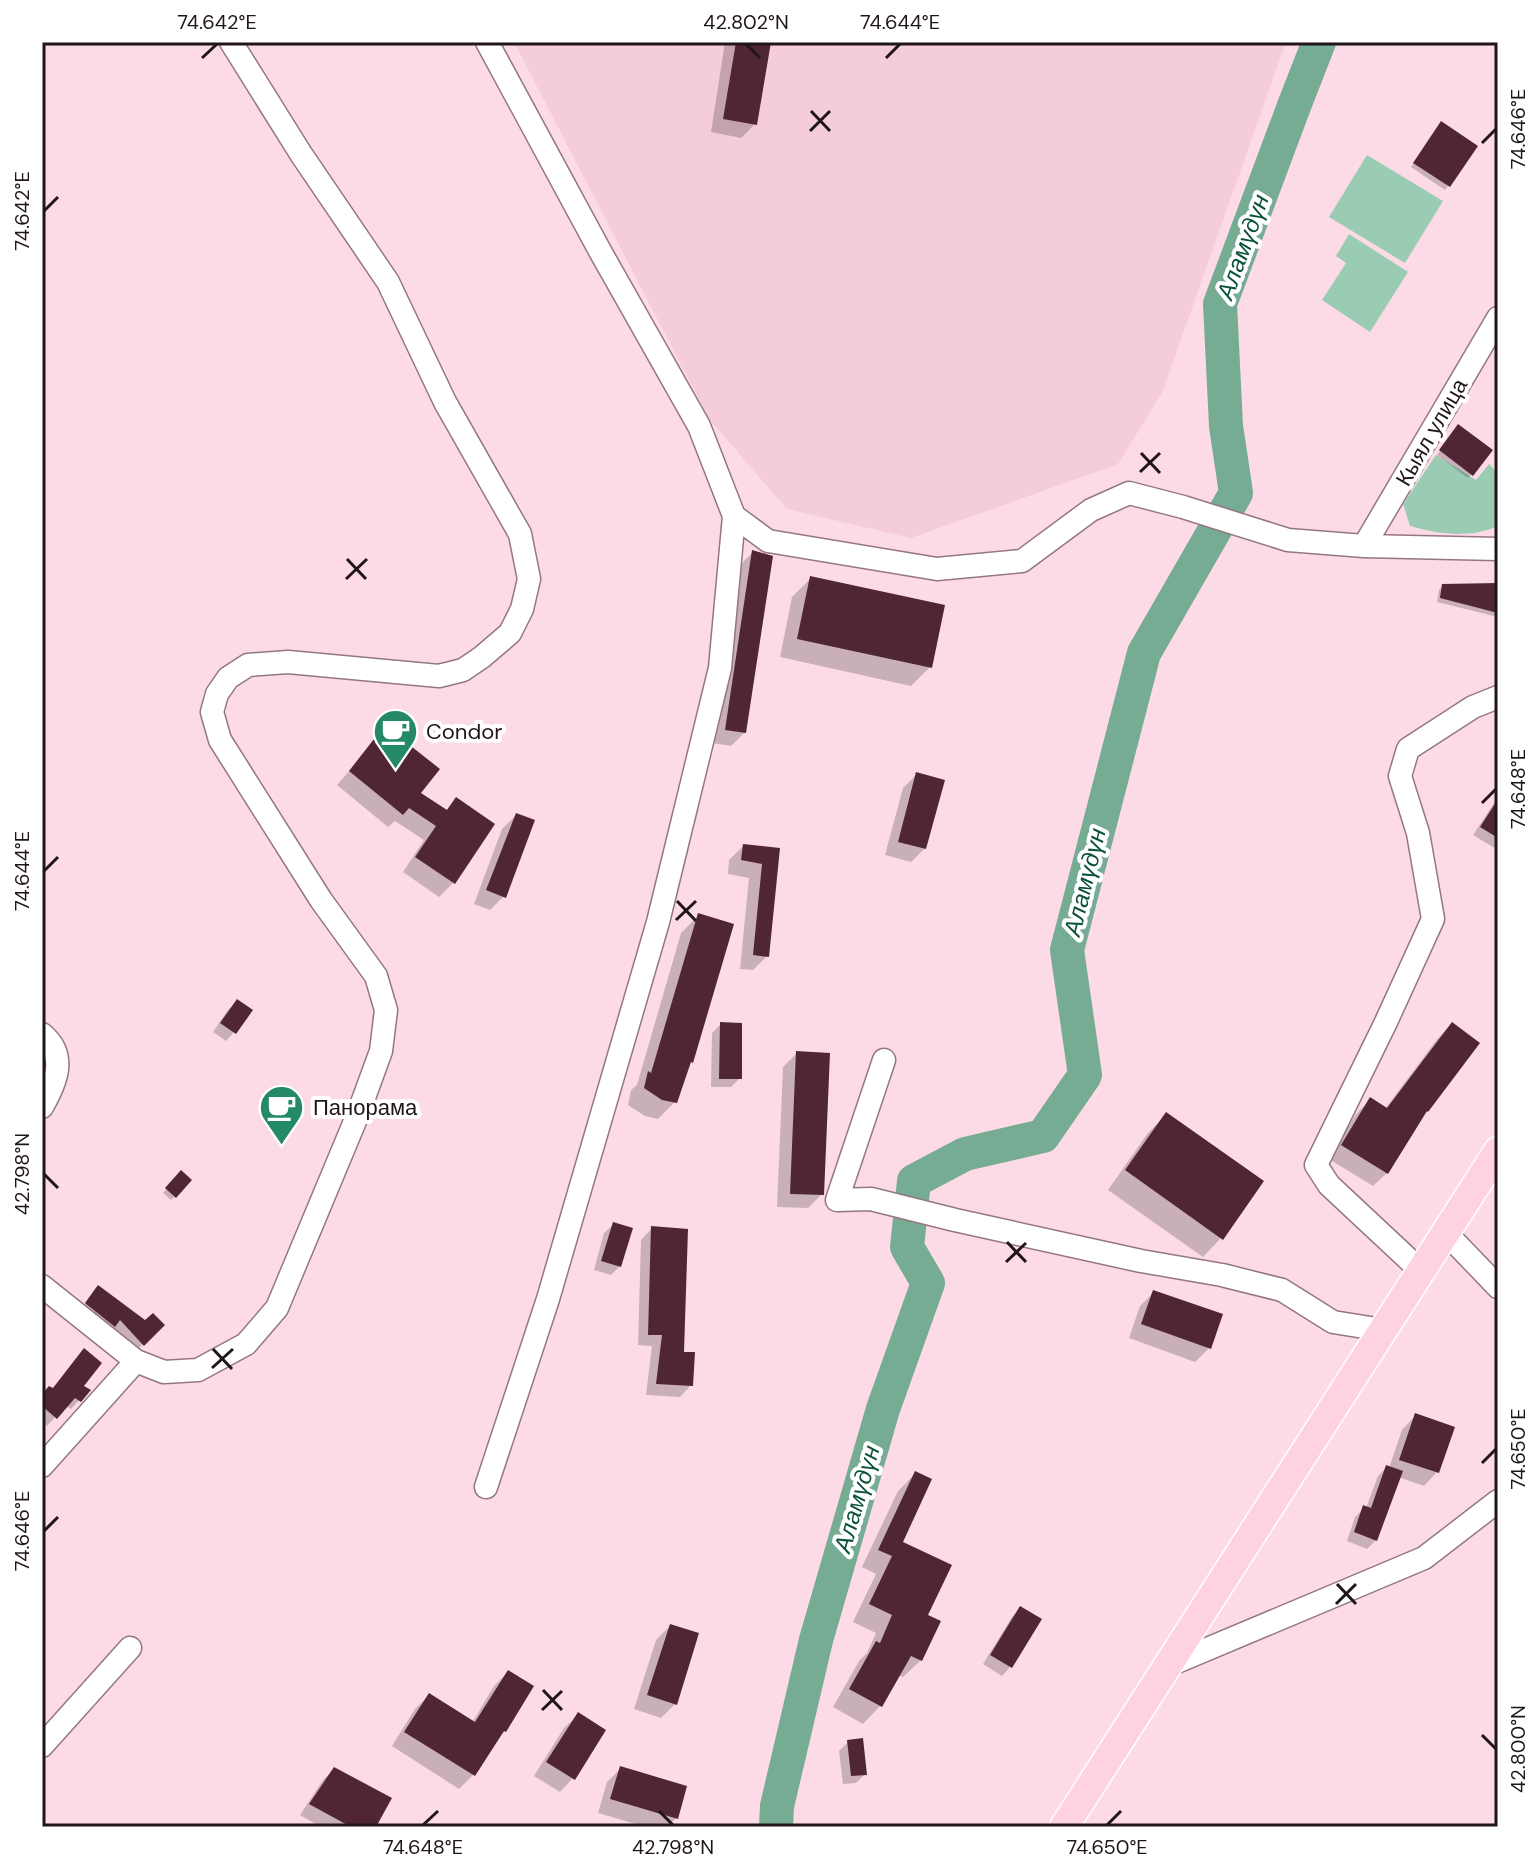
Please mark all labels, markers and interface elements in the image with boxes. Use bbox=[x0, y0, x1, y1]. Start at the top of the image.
text: 74.642°E bbox=[177, 9, 257, 35]
text: 42.802°N bbox=[703, 9, 789, 35]
text: 74.644°E bbox=[860, 9, 940, 35]
text: 74.646°E bbox=[1505, 89, 1531, 169]
text: 74.642°E bbox=[9, 171, 35, 251]
water label: Аламүдүн bbox=[1208, 190, 1276, 306]
street label: Кыял улица bbox=[1389, 373, 1474, 491]
cafe icon: Condor bbox=[371, 707, 419, 770]
place label: Condor bbox=[426, 717, 502, 746]
text: 74.648°E bbox=[1505, 749, 1531, 829]
water label: Аламүдүн bbox=[1056, 825, 1113, 941]
text: 74.644°E bbox=[9, 831, 35, 911]
cafe icon: Панорама bbox=[258, 1083, 306, 1146]
place label: Панорама bbox=[313, 1093, 418, 1122]
text: 42.798°N bbox=[9, 1133, 35, 1215]
text: 74.650°E bbox=[1505, 1408, 1531, 1490]
water label: Аламүдүн bbox=[826, 1442, 887, 1558]
text: 74.646°E bbox=[9, 1491, 35, 1571]
text: 42.800°N bbox=[1505, 1705, 1531, 1793]
text: 74.648°E bbox=[383, 1834, 463, 1860]
text: 42.798°N bbox=[632, 1834, 714, 1860]
text: 74.650°E bbox=[1066, 1834, 1148, 1860]

